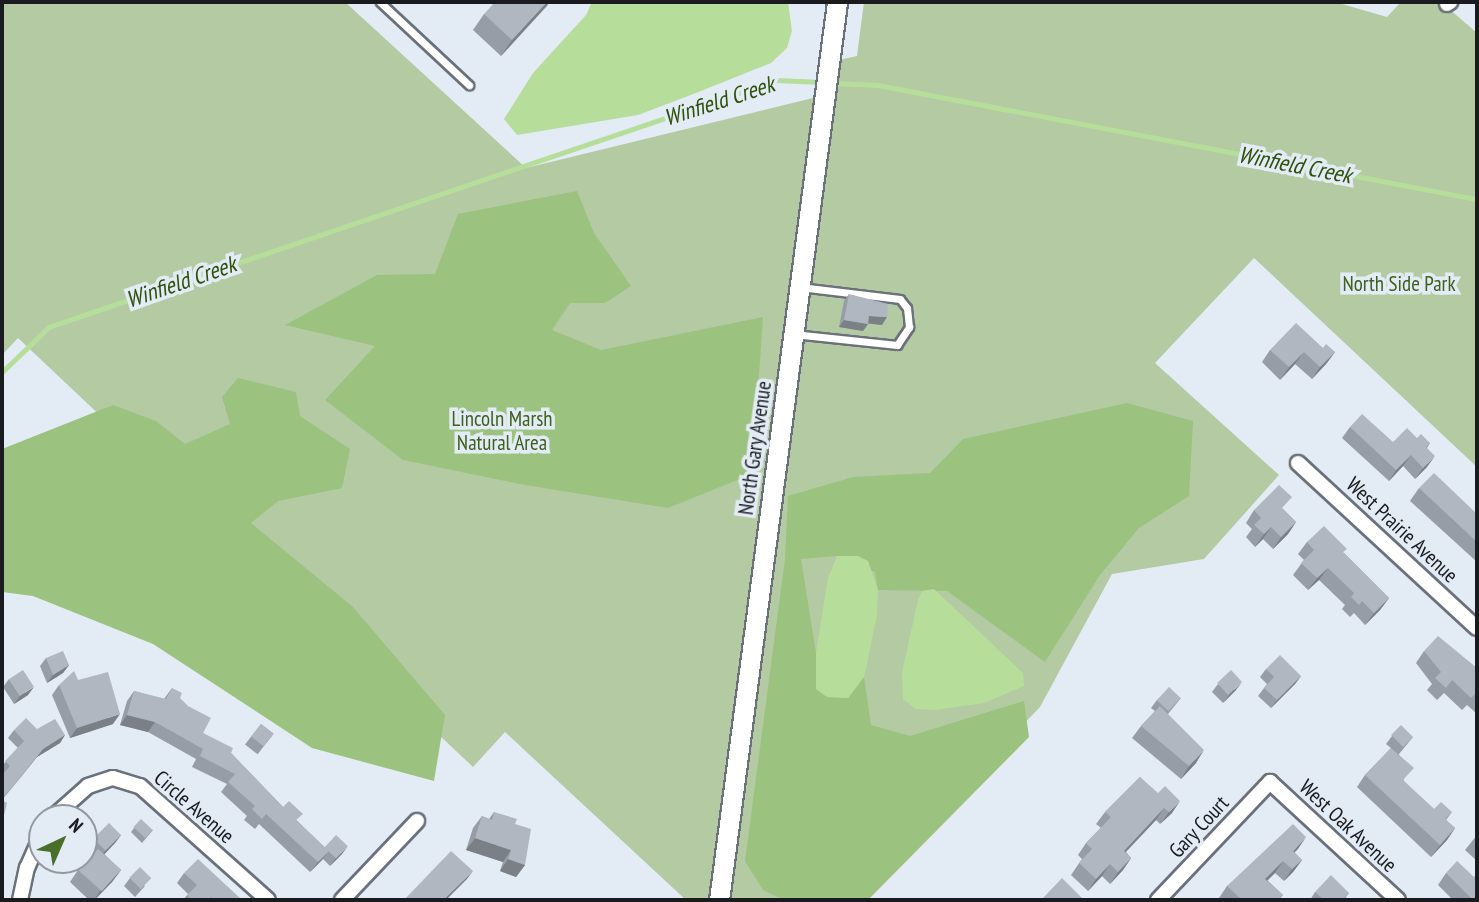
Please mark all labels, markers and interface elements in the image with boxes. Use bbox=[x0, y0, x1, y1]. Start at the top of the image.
water label: Winfield Creek bbox=[660, 70, 778, 132]
water label: Winfield Creek bbox=[1236, 141, 1354, 189]
water label: Winfield Creek bbox=[122, 250, 240, 314]
park label: North Side Park bbox=[1342, 271, 1456, 297]
street label: North Gary Avenue bbox=[733, 379, 777, 517]
park label: Lincoln Marsh Natural Area bbox=[451, 406, 553, 456]
street label: West Prairie Avenue bbox=[1341, 472, 1463, 588]
street label: Circle Avenue bbox=[149, 765, 239, 849]
street label: West Oak Avenue bbox=[1294, 774, 1402, 878]
street label: Gary Court bbox=[1164, 791, 1234, 863]
north arrow bbox=[28, 804, 98, 874]
text: N bbox=[64, 813, 88, 838]

